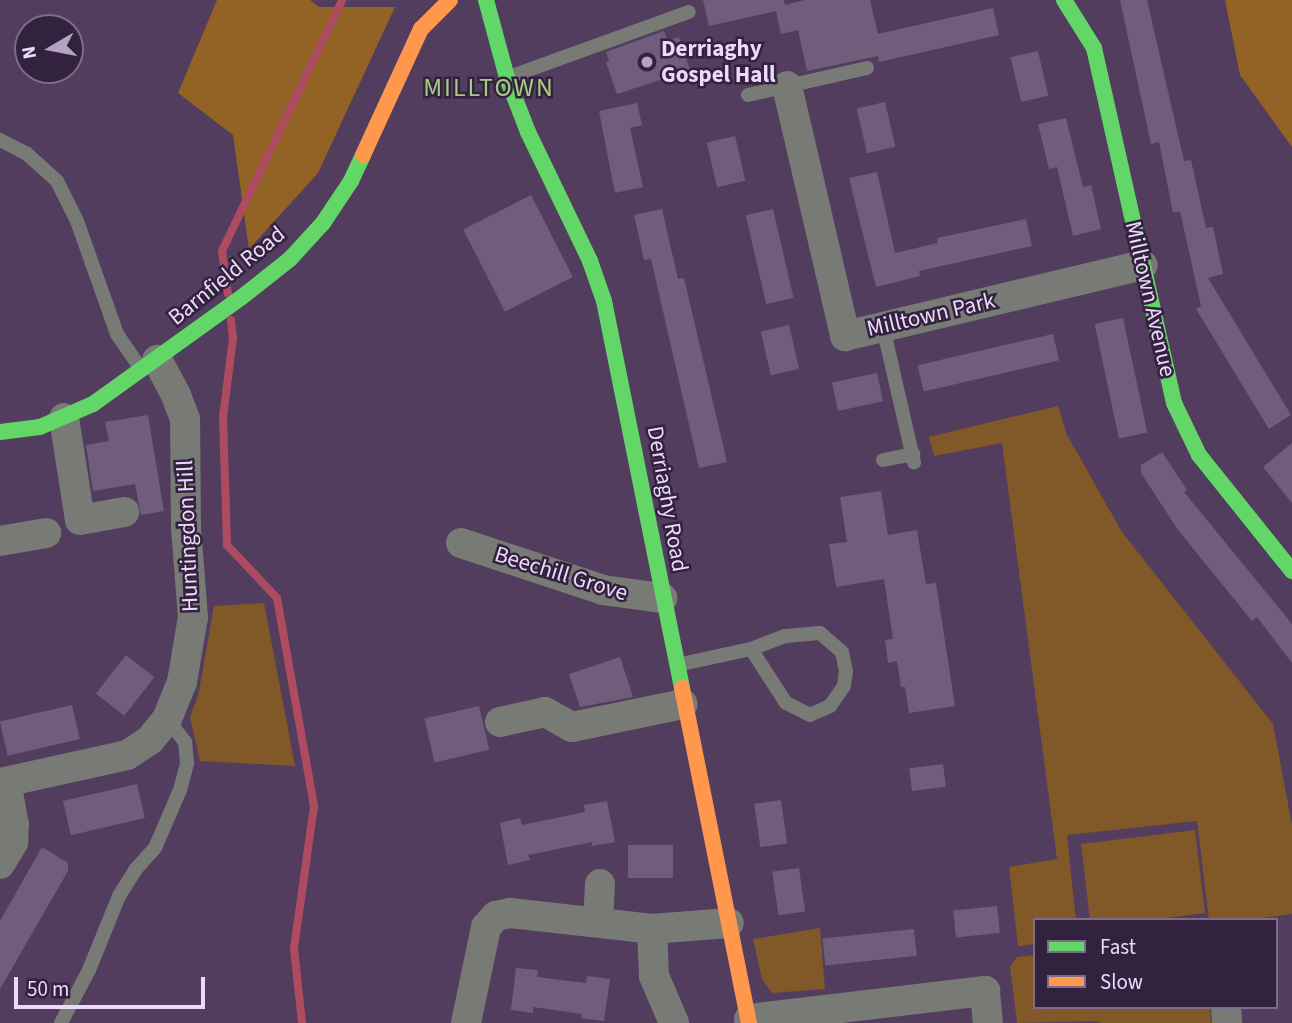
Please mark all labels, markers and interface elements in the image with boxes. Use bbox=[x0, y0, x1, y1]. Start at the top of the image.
north arrow bbox=[14, 14, 84, 84]
place label: Derriaghy Gospel Hall bbox=[661, 35, 776, 89]
text: N bbox=[15, 44, 44, 61]
marker: Derriaghy Gospel Hall bbox=[639, 54, 655, 70]
district label: MILLTOWN bbox=[424, 72, 554, 104]
street label: Milltown Avenue bbox=[1119, 219, 1181, 379]
street label: Barnfield Road bbox=[163, 221, 291, 331]
street label: Milltown Park bbox=[864, 287, 998, 343]
street label: Derriaghy Road bbox=[641, 424, 693, 574]
street label: Huntingdon Hill bbox=[172, 459, 204, 613]
street label: Beechill Grove bbox=[491, 541, 631, 607]
legend bbox=[1033, 918, 1278, 1009]
text: Fast bbox=[1100, 932, 1136, 962]
scale bar bbox=[18, 964, 208, 1008]
text: Slow bbox=[1100, 967, 1143, 997]
text: 50 m bbox=[27, 974, 69, 1004]

